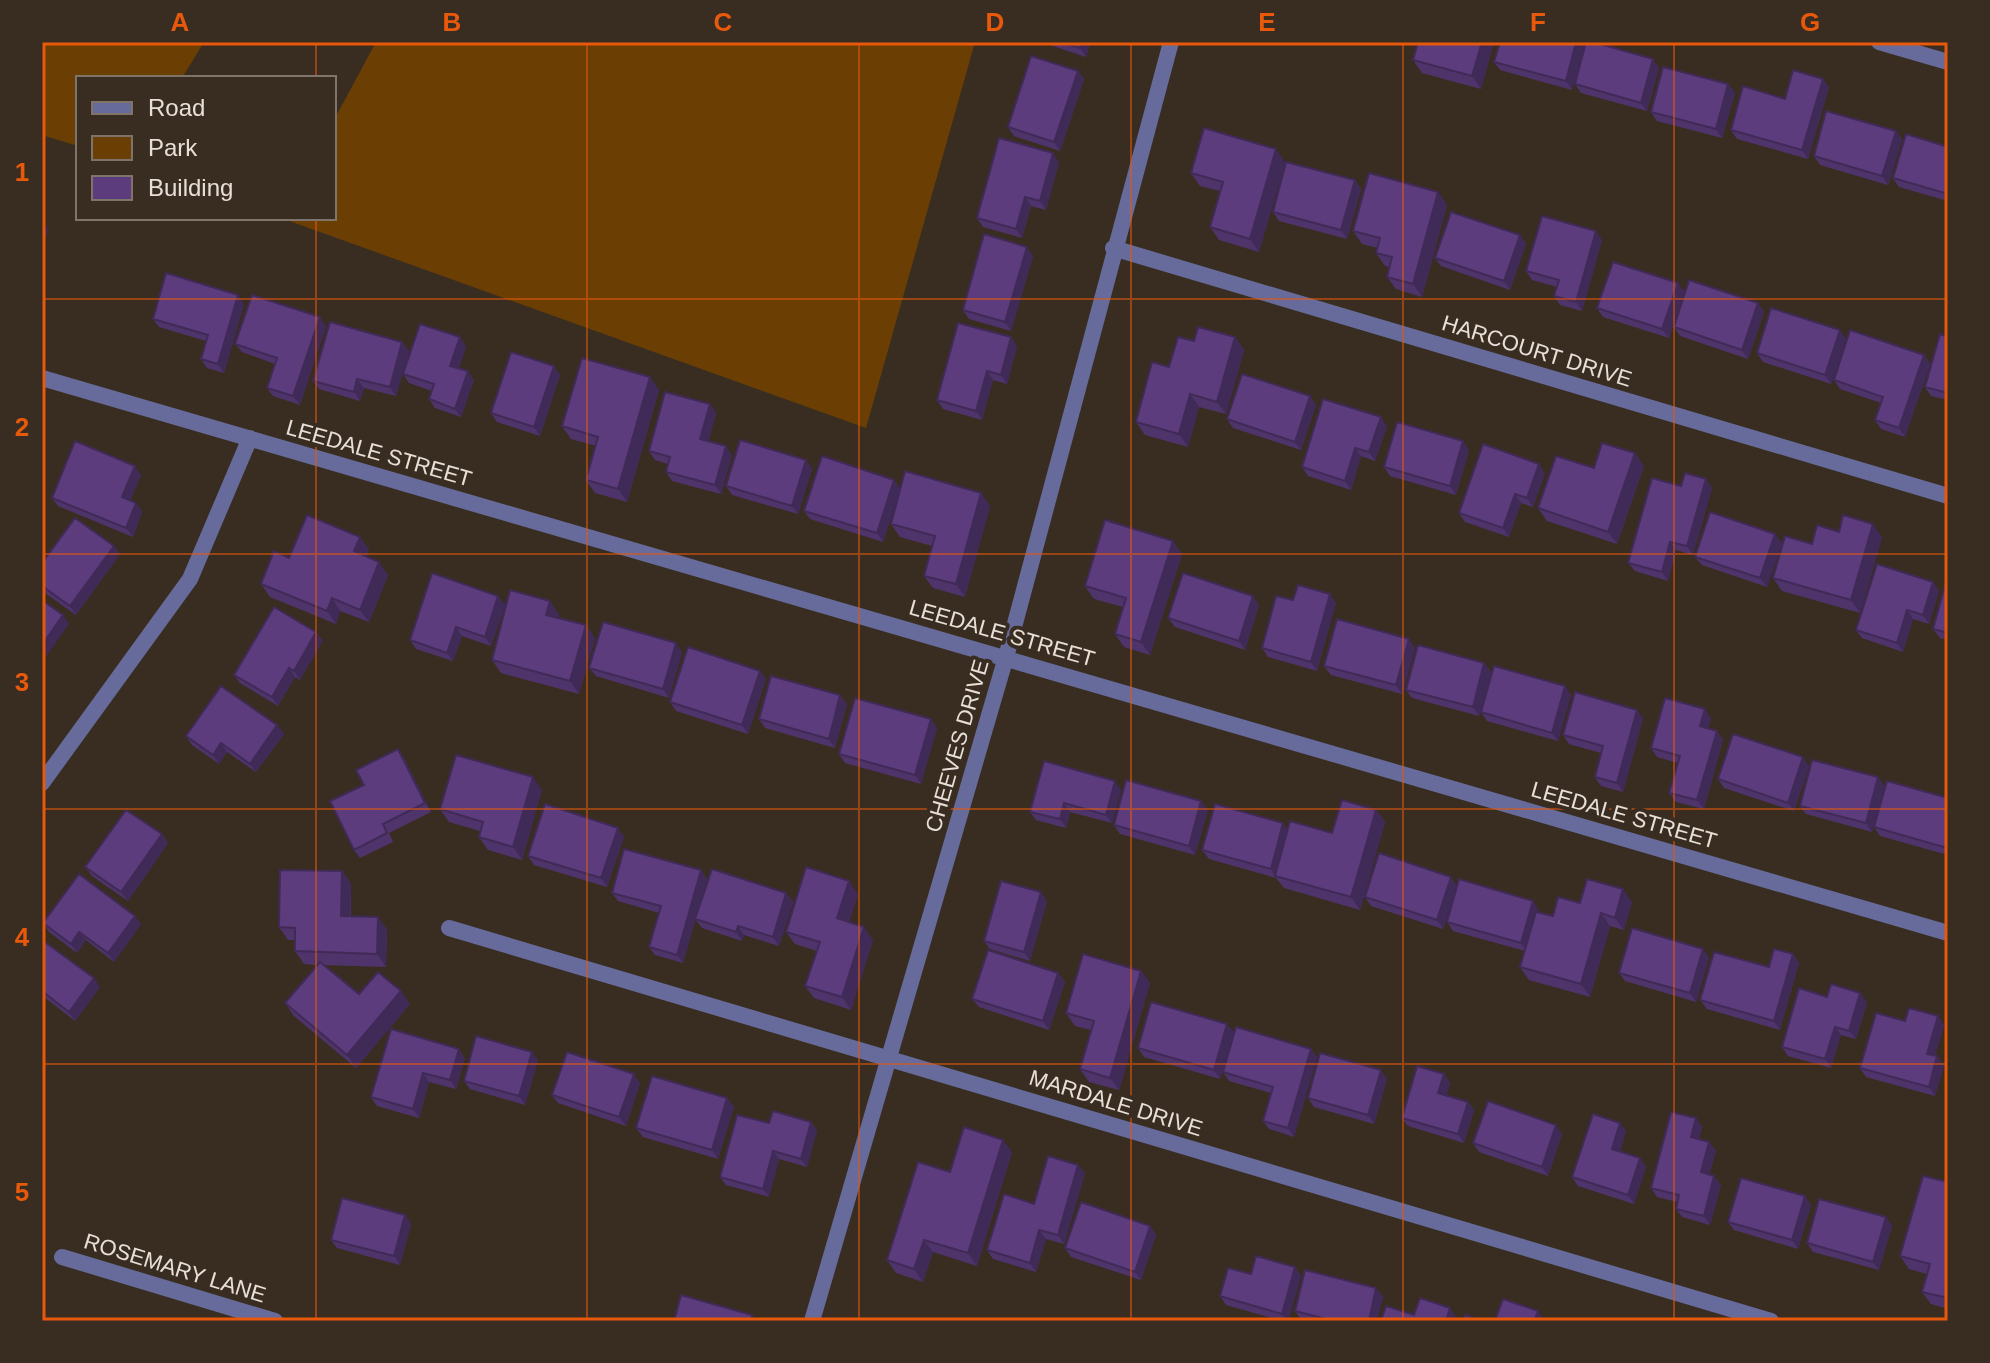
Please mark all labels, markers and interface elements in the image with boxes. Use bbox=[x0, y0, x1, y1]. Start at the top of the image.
text: A bbox=[171, 7, 190, 37]
text: B bbox=[443, 7, 461, 37]
text: C bbox=[714, 7, 733, 37]
text: D bbox=[986, 7, 1004, 37]
text: E bbox=[1258, 7, 1276, 37]
text: F bbox=[1530, 7, 1546, 37]
text: G bbox=[1800, 7, 1820, 37]
legend bbox=[76, 76, 336, 220]
text: Road bbox=[148, 94, 205, 121]
text: Park bbox=[148, 134, 198, 161]
text: 1 bbox=[15, 157, 29, 187]
text: Building bbox=[148, 174, 233, 201]
street label: HARCOURT DRIVE bbox=[1439, 310, 1635, 392]
text: 2 bbox=[15, 412, 29, 442]
street label: LEEDALE STREET bbox=[283, 415, 475, 491]
street label: LEEDALE STREET bbox=[906, 595, 1098, 671]
street label: CHEEVES DRIVE bbox=[920, 657, 994, 835]
text: 3 bbox=[15, 667, 29, 697]
street label: LEEDALE STREET bbox=[1528, 777, 1720, 853]
text: 4 bbox=[15, 922, 30, 952]
street label: MARDALE DRIVE bbox=[1026, 1065, 1206, 1141]
text: 5 bbox=[15, 1177, 29, 1207]
street label: ROSEMARY LANE bbox=[81, 1228, 269, 1308]

